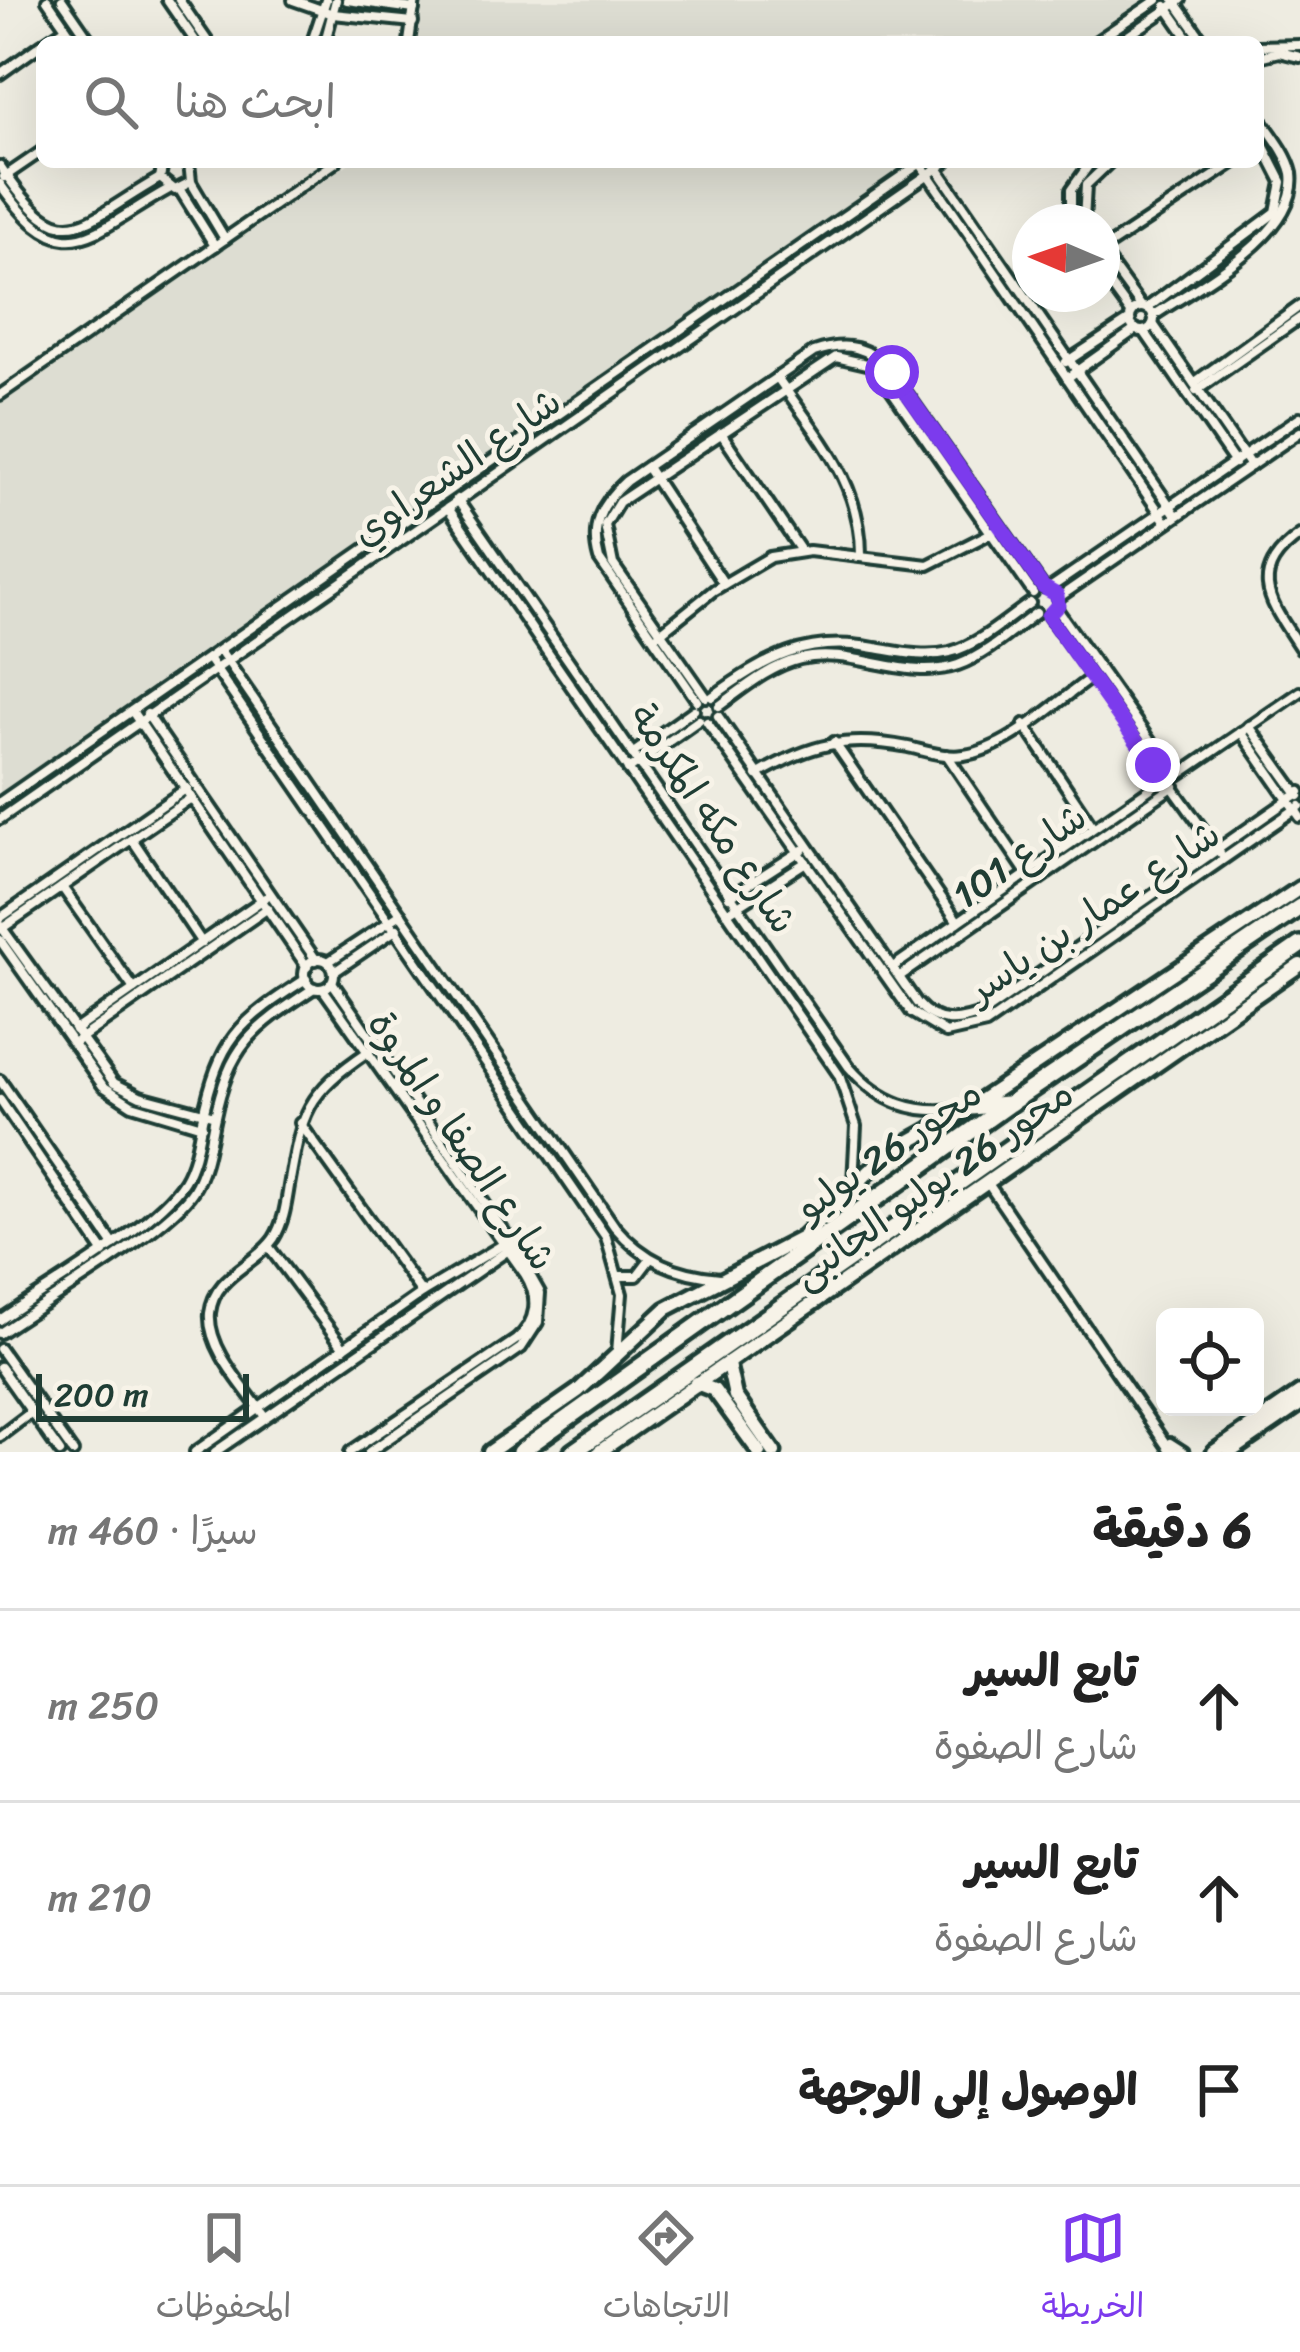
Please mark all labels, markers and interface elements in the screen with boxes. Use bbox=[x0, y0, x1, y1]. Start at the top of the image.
search box bbox=[36, 36, 1264, 168]
text: ابحث هنا bbox=[174, 62, 336, 142]
icon: search bbox=[78, 69, 144, 135]
north arrow bbox=[1012, 204, 1120, 312]
route start bbox=[865, 345, 919, 399]
street label: شارع الشعراوي bbox=[336, 368, 576, 565]
street label: شارع مكه المكرمة bbox=[610, 688, 817, 948]
route end bbox=[1126, 738, 1180, 792]
street label: شارع 101 bbox=[937, 783, 1102, 927]
street label: شارع عمار بن ياسر bbox=[949, 800, 1235, 1024]
street label: شارع الصفا و المروة bbox=[349, 995, 576, 1285]
street label: محور 26 يوليو bbox=[779, 1059, 996, 1241]
street label: محور 26 يوليو الجانبى bbox=[776, 1060, 1088, 1307]
map controls bbox=[1156, 1308, 1264, 1416]
button: locate bbox=[1156, 1308, 1264, 1416]
text: 200 m bbox=[54, 1366, 149, 1424]
scale bar bbox=[36, 1368, 249, 1421]
text: 6 دقيقة bbox=[1092, 1485, 1252, 1575]
text: سيرًا · 460 m bbox=[48, 1496, 258, 1565]
text: تابع السير bbox=[966, 1631, 1138, 1711]
text: 250 m bbox=[48, 1671, 159, 1740]
icon: ahead bbox=[1186, 1673, 1252, 1739]
text: شارع الصفوة bbox=[934, 1711, 1138, 1780]
text: تابع السير bbox=[966, 1823, 1138, 1903]
text: 210 m bbox=[48, 1863, 152, 1932]
icon: ahead bbox=[1186, 1865, 1252, 1931]
text: شارع الصفوة bbox=[934, 1903, 1138, 1972]
text: الوصول إلى الوجهة bbox=[798, 2050, 1138, 2130]
icon: arrive bbox=[1186, 2057, 1252, 2123]
tab: المحفوظات bbox=[156, 2205, 292, 2335]
tab: الاتجاهات bbox=[603, 2205, 730, 2335]
tab: الخريطة bbox=[1041, 2205, 1144, 2335]

